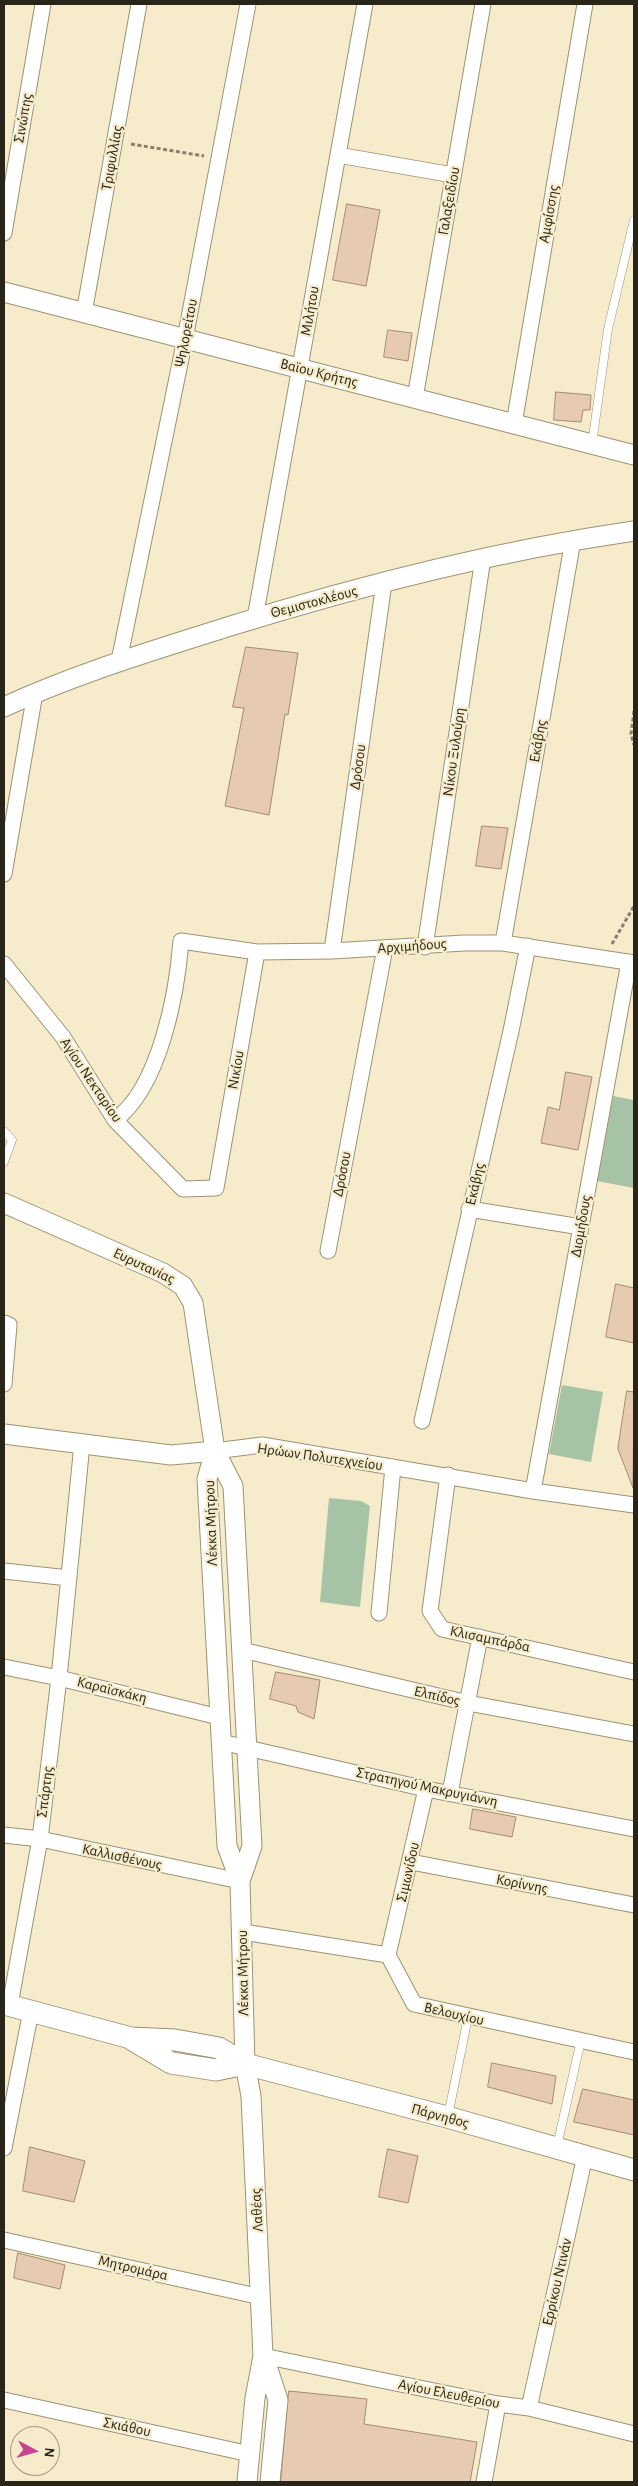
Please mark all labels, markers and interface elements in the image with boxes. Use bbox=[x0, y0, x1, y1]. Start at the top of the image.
street label: Σινώπης bbox=[10, 92, 36, 144]
street label: Τριφυλλίας bbox=[97, 124, 127, 192]
street label: Γαλαξειδίου bbox=[434, 165, 464, 237]
street label: Αμφίσσης bbox=[535, 184, 563, 244]
street label: Μιλήτου bbox=[297, 285, 323, 337]
street label: Ψηλορείτου bbox=[171, 297, 201, 369]
street label: Βαϊου Κρήτης bbox=[278, 355, 360, 391]
street label: Θεμιστοκλέους bbox=[269, 582, 359, 622]
street label: Νίκου Ξυλούρη bbox=[439, 706, 469, 798]
street label: Εκάβης bbox=[525, 718, 551, 764]
street label: Δρόσου bbox=[346, 743, 370, 791]
street label: Αρχιμήδους bbox=[377, 935, 447, 957]
street label: Αγίου Νεκταρίου bbox=[56, 1034, 126, 1126]
street label: Νικίου bbox=[224, 1049, 248, 1091]
street label: Δρόσου bbox=[329, 1150, 355, 1198]
street label: Εκάβης bbox=[461, 1161, 489, 1207]
street label: Διομήδους bbox=[567, 1194, 595, 1258]
street label: Ευρυτανίας bbox=[110, 1244, 178, 1288]
street label: Ηρώων Πολυτεχνείου bbox=[256, 1439, 384, 1475]
street label: Λέκκα Μήτρου bbox=[201, 1480, 221, 1566]
street label: Κλισαμπάρδα bbox=[448, 1622, 532, 1656]
street label: Καραϊσκάκη bbox=[75, 1673, 149, 1707]
street label: Ελπίδος bbox=[412, 1682, 462, 1710]
street label: Στρατηγού Μακρυγιάννη bbox=[355, 1763, 499, 1811]
street label: Σπάρτης bbox=[33, 1765, 57, 1819]
street label: Καλλισθένους bbox=[80, 1840, 164, 1874]
street label: Σιμωνίδου bbox=[392, 1840, 424, 1904]
street label: Κορίννης bbox=[495, 1870, 549, 1898]
street label: Λέκκα Μήτρου bbox=[233, 1930, 253, 2016]
street label: Βελουχίου bbox=[422, 1998, 486, 2030]
street label: Πάρνηθος bbox=[409, 2100, 471, 2132]
street label: Λαθέας bbox=[247, 2188, 267, 2232]
street label: Ερρίκου Ντινάν bbox=[538, 2237, 576, 2327]
street label: Μητρομάρα bbox=[96, 2251, 170, 2285]
street label: Αγίου Ελευθερίου bbox=[397, 2375, 501, 2413]
street label: Σκιάθου bbox=[102, 2413, 152, 2441]
north arrow bbox=[10, 2426, 60, 2476]
text: N bbox=[41, 2447, 56, 2458]

